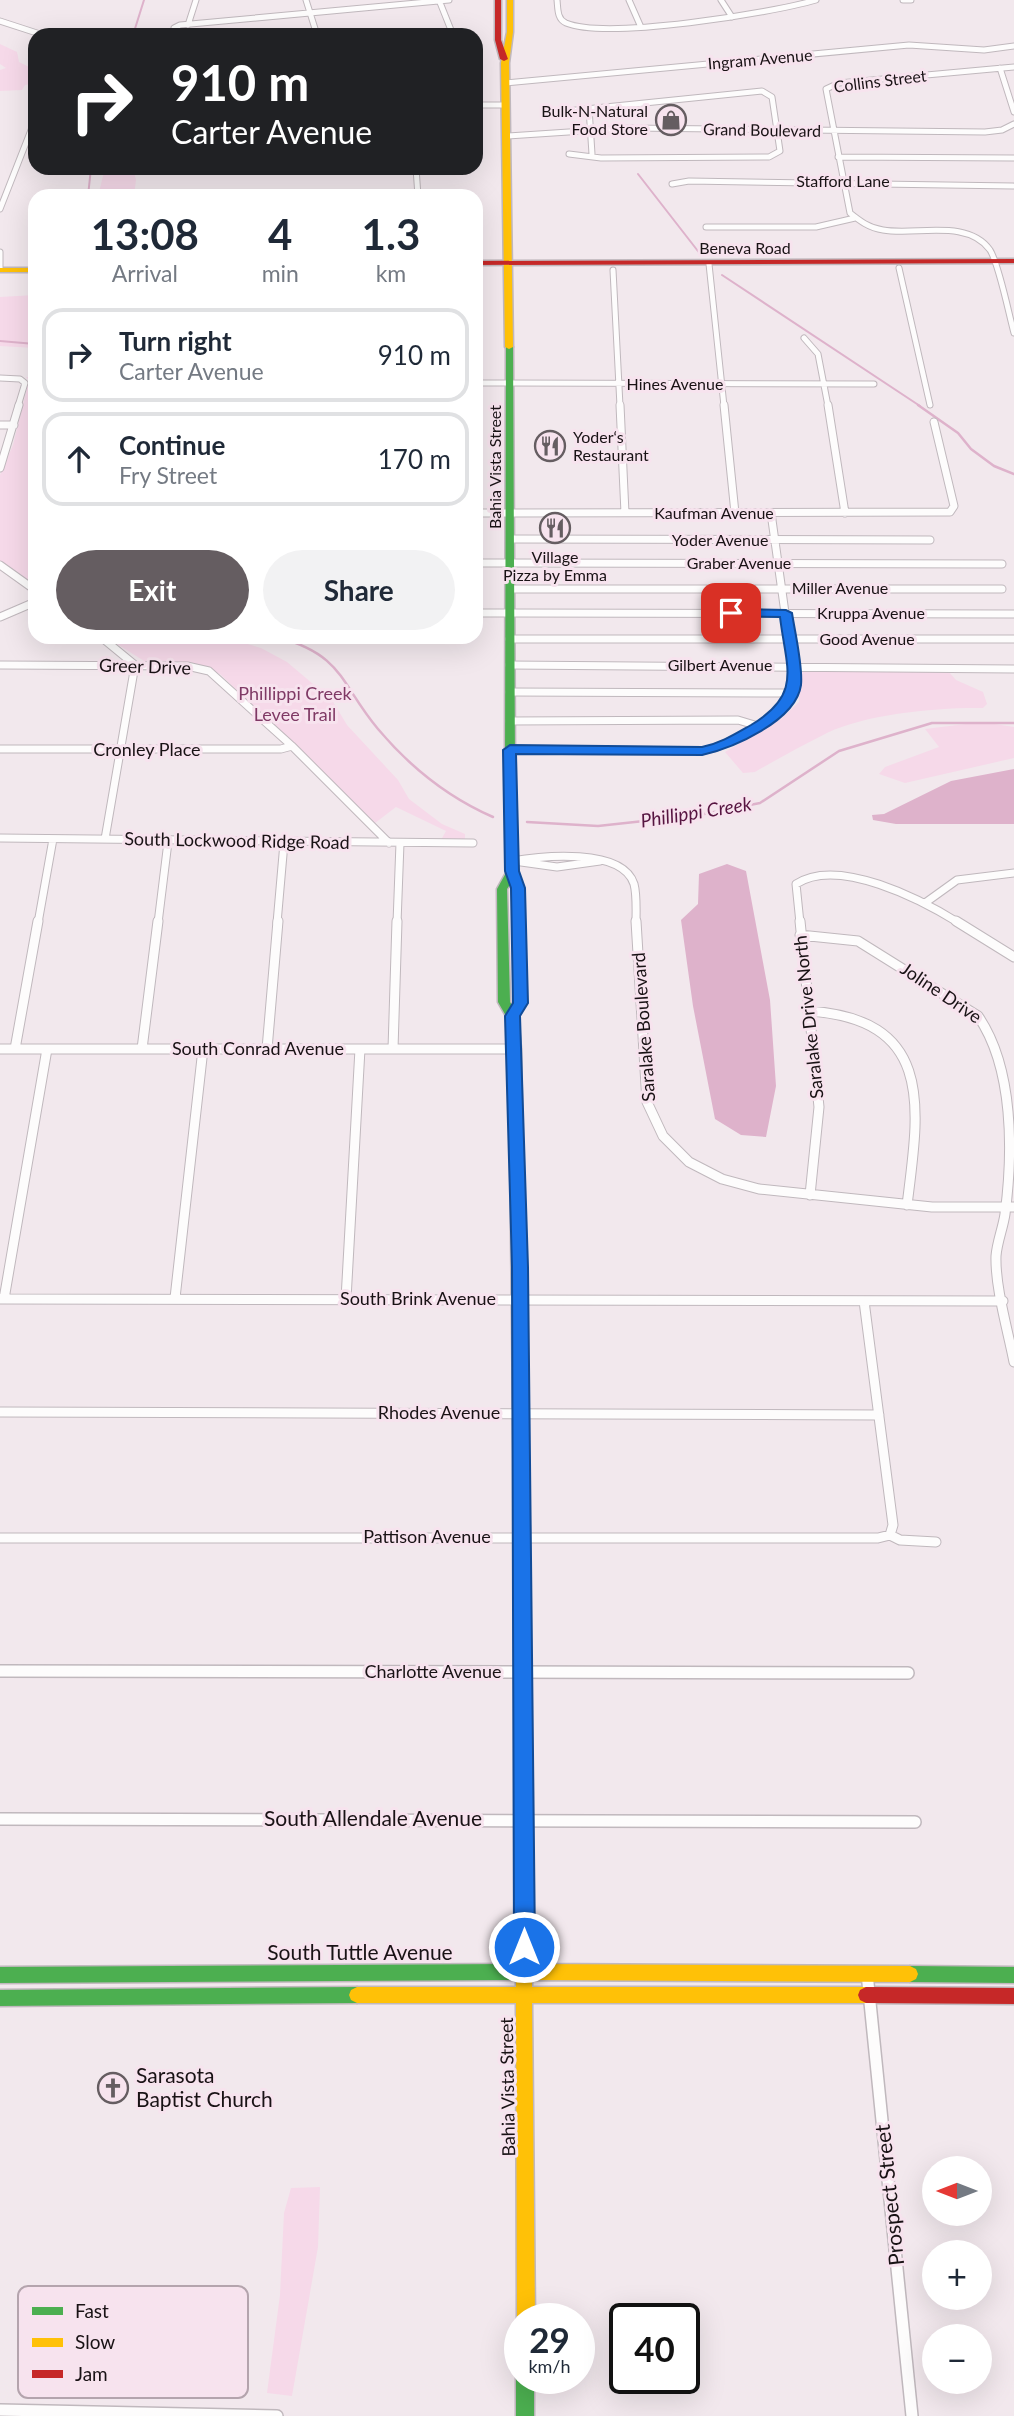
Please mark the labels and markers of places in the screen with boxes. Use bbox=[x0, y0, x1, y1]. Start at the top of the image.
place label: Bulk-N-Natural Food Store bbox=[541, 101, 648, 138]
shop icon: Bulk-N-Natural Food Store bbox=[654, 103, 688, 137]
place label: Yoder‘s Restaurant bbox=[573, 427, 649, 464]
restaurant icon: Yoder‘s Restaurant bbox=[533, 429, 567, 463]
restaurant icon: Village Pizza by Emma bbox=[538, 511, 572, 545]
place label: Village Pizza by Emma bbox=[503, 547, 607, 584]
pin bbox=[701, 583, 761, 643]
place label: Sarasota Baptist Church bbox=[136, 2062, 273, 2111]
church icon: Sarasota Baptist Church bbox=[96, 2071, 130, 2105]

